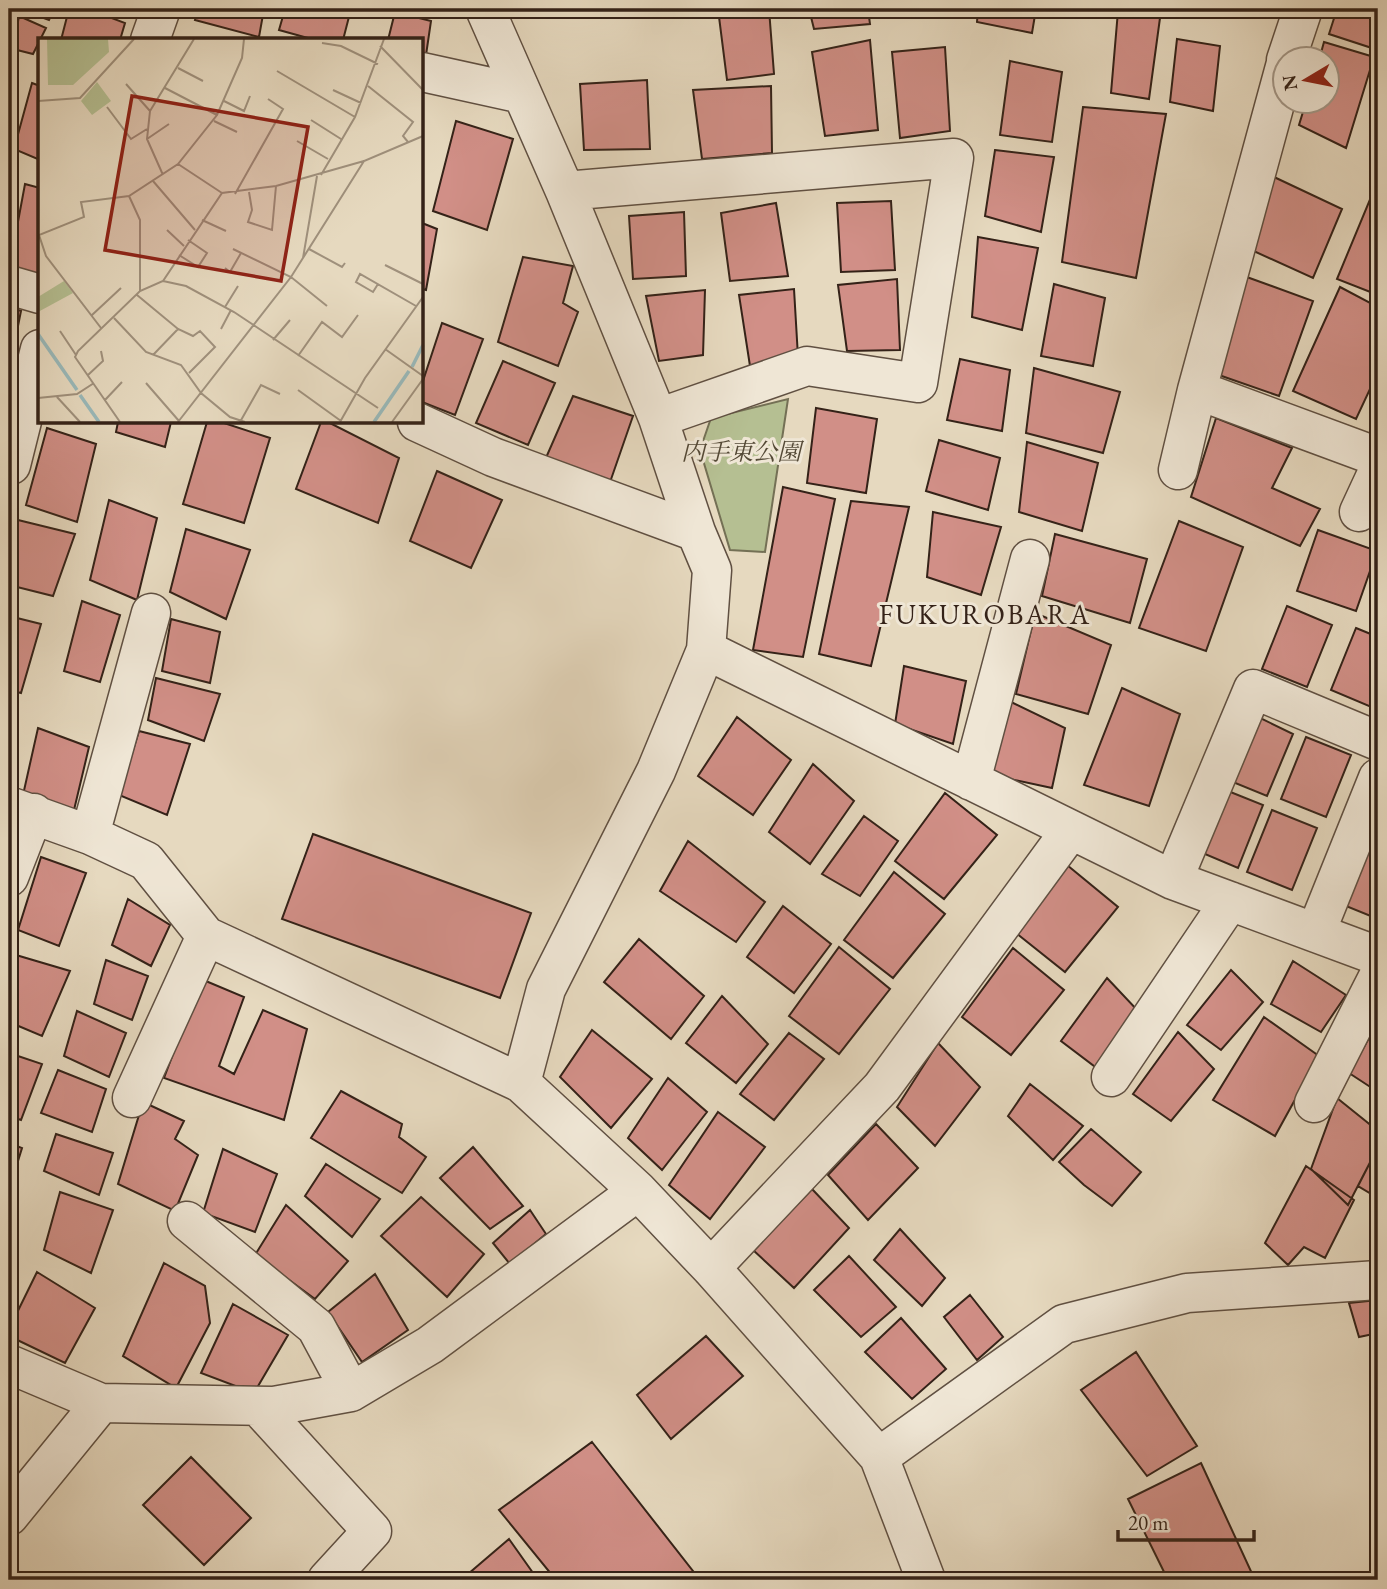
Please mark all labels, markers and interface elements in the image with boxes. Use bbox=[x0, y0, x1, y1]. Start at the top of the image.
inset map bbox=[38, 38, 424, 424]
north arrow bbox=[1272, 46, 1342, 116]
text: N bbox=[1276, 73, 1303, 93]
park label: 内手東公園 bbox=[681, 436, 805, 467]
district label: FUKUROBARA bbox=[879, 596, 1091, 632]
scale bar bbox=[1118, 1498, 1254, 1542]
text: 20 m bbox=[1128, 1509, 1169, 1536]

